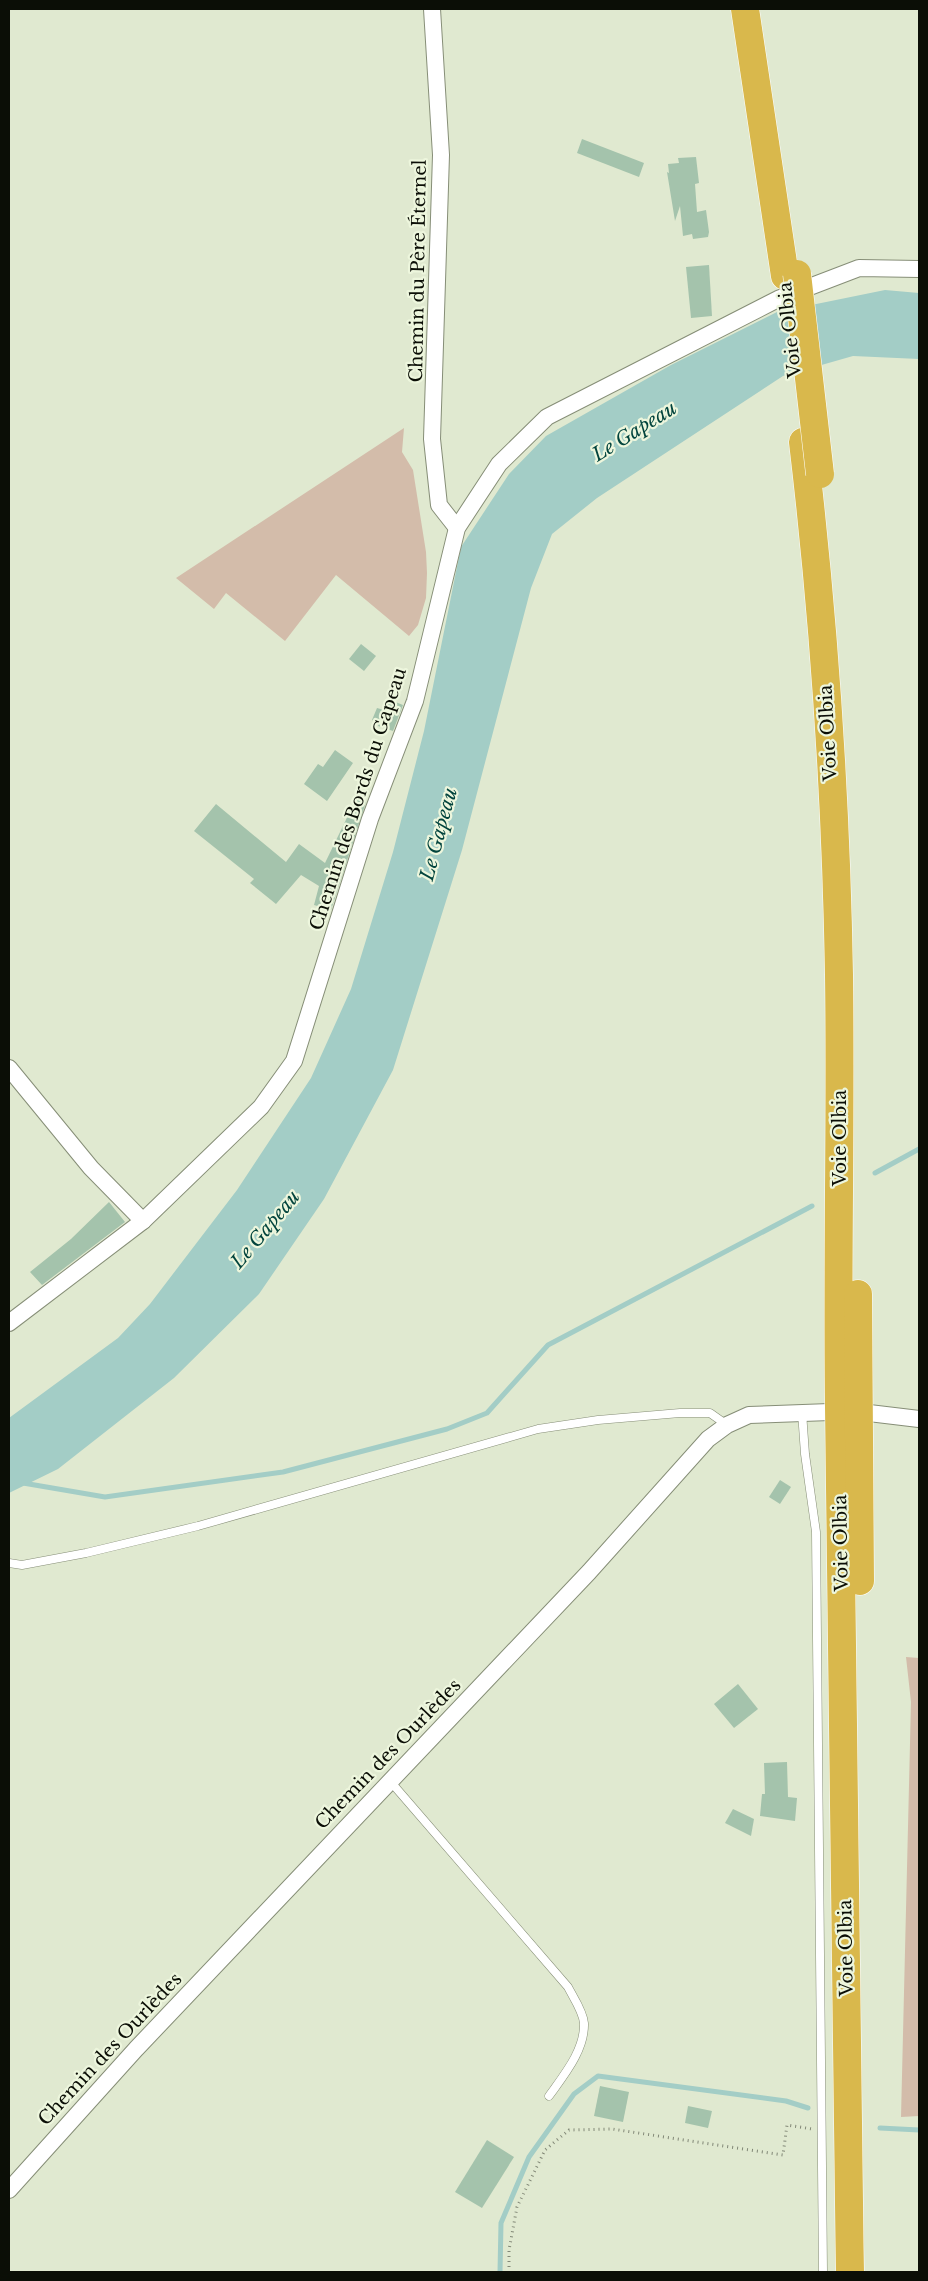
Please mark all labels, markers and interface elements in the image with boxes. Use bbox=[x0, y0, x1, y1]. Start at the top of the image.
street label: Chemin du Père Éternel bbox=[404, 159, 431, 383]
street label: Voie Olbia bbox=[774, 281, 806, 380]
water label: Le Gapeau bbox=[587, 397, 681, 467]
street label: Chemin des Bords du Gapeau bbox=[305, 665, 411, 933]
street label: Voie Olbia bbox=[814, 684, 842, 783]
water label: Le Gapeau bbox=[415, 785, 462, 884]
street label: Voie Olbia bbox=[829, 1090, 851, 1187]
water label: Le Gapeau bbox=[225, 1186, 305, 1274]
street label: Voie Olbia bbox=[829, 1495, 853, 1592]
street label: Chemin des Ourlèdes bbox=[310, 1674, 466, 1834]
street label: Voie Olbia bbox=[834, 1900, 858, 1997]
street label: Chemin des Ourlèdes bbox=[34, 1968, 186, 2130]

